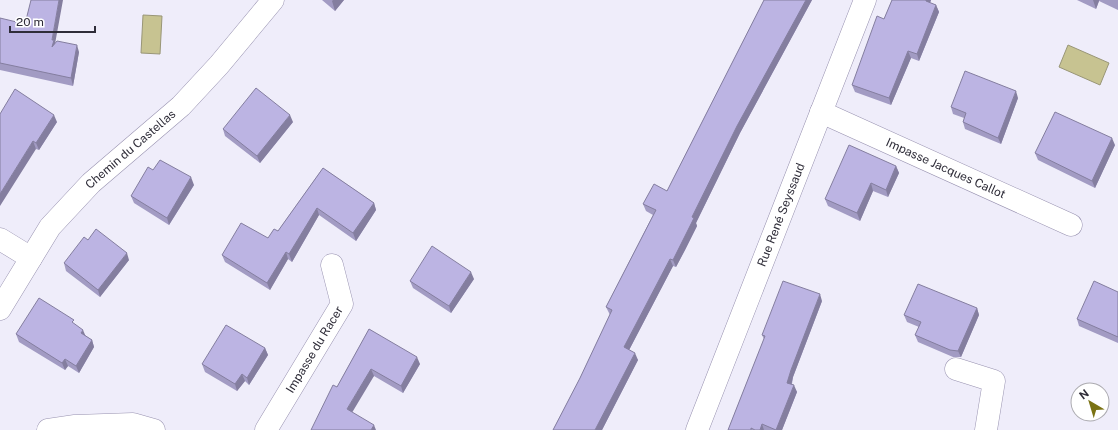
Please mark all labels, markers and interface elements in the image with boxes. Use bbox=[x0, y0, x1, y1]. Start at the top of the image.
scale bar bbox=[10, 8, 95, 34]
text: 20 m bbox=[16, 15, 44, 29]
street label: Chemin du Castellas bbox=[82, 107, 178, 192]
street label: Impasse Jacques Callot bbox=[884, 135, 1008, 202]
street label: Rue René Seyssaud bbox=[755, 161, 808, 269]
street label: Impasse du Racer bbox=[283, 303, 346, 395]
north arrow bbox=[1070, 382, 1110, 422]
text: N bbox=[1077, 387, 1091, 401]

